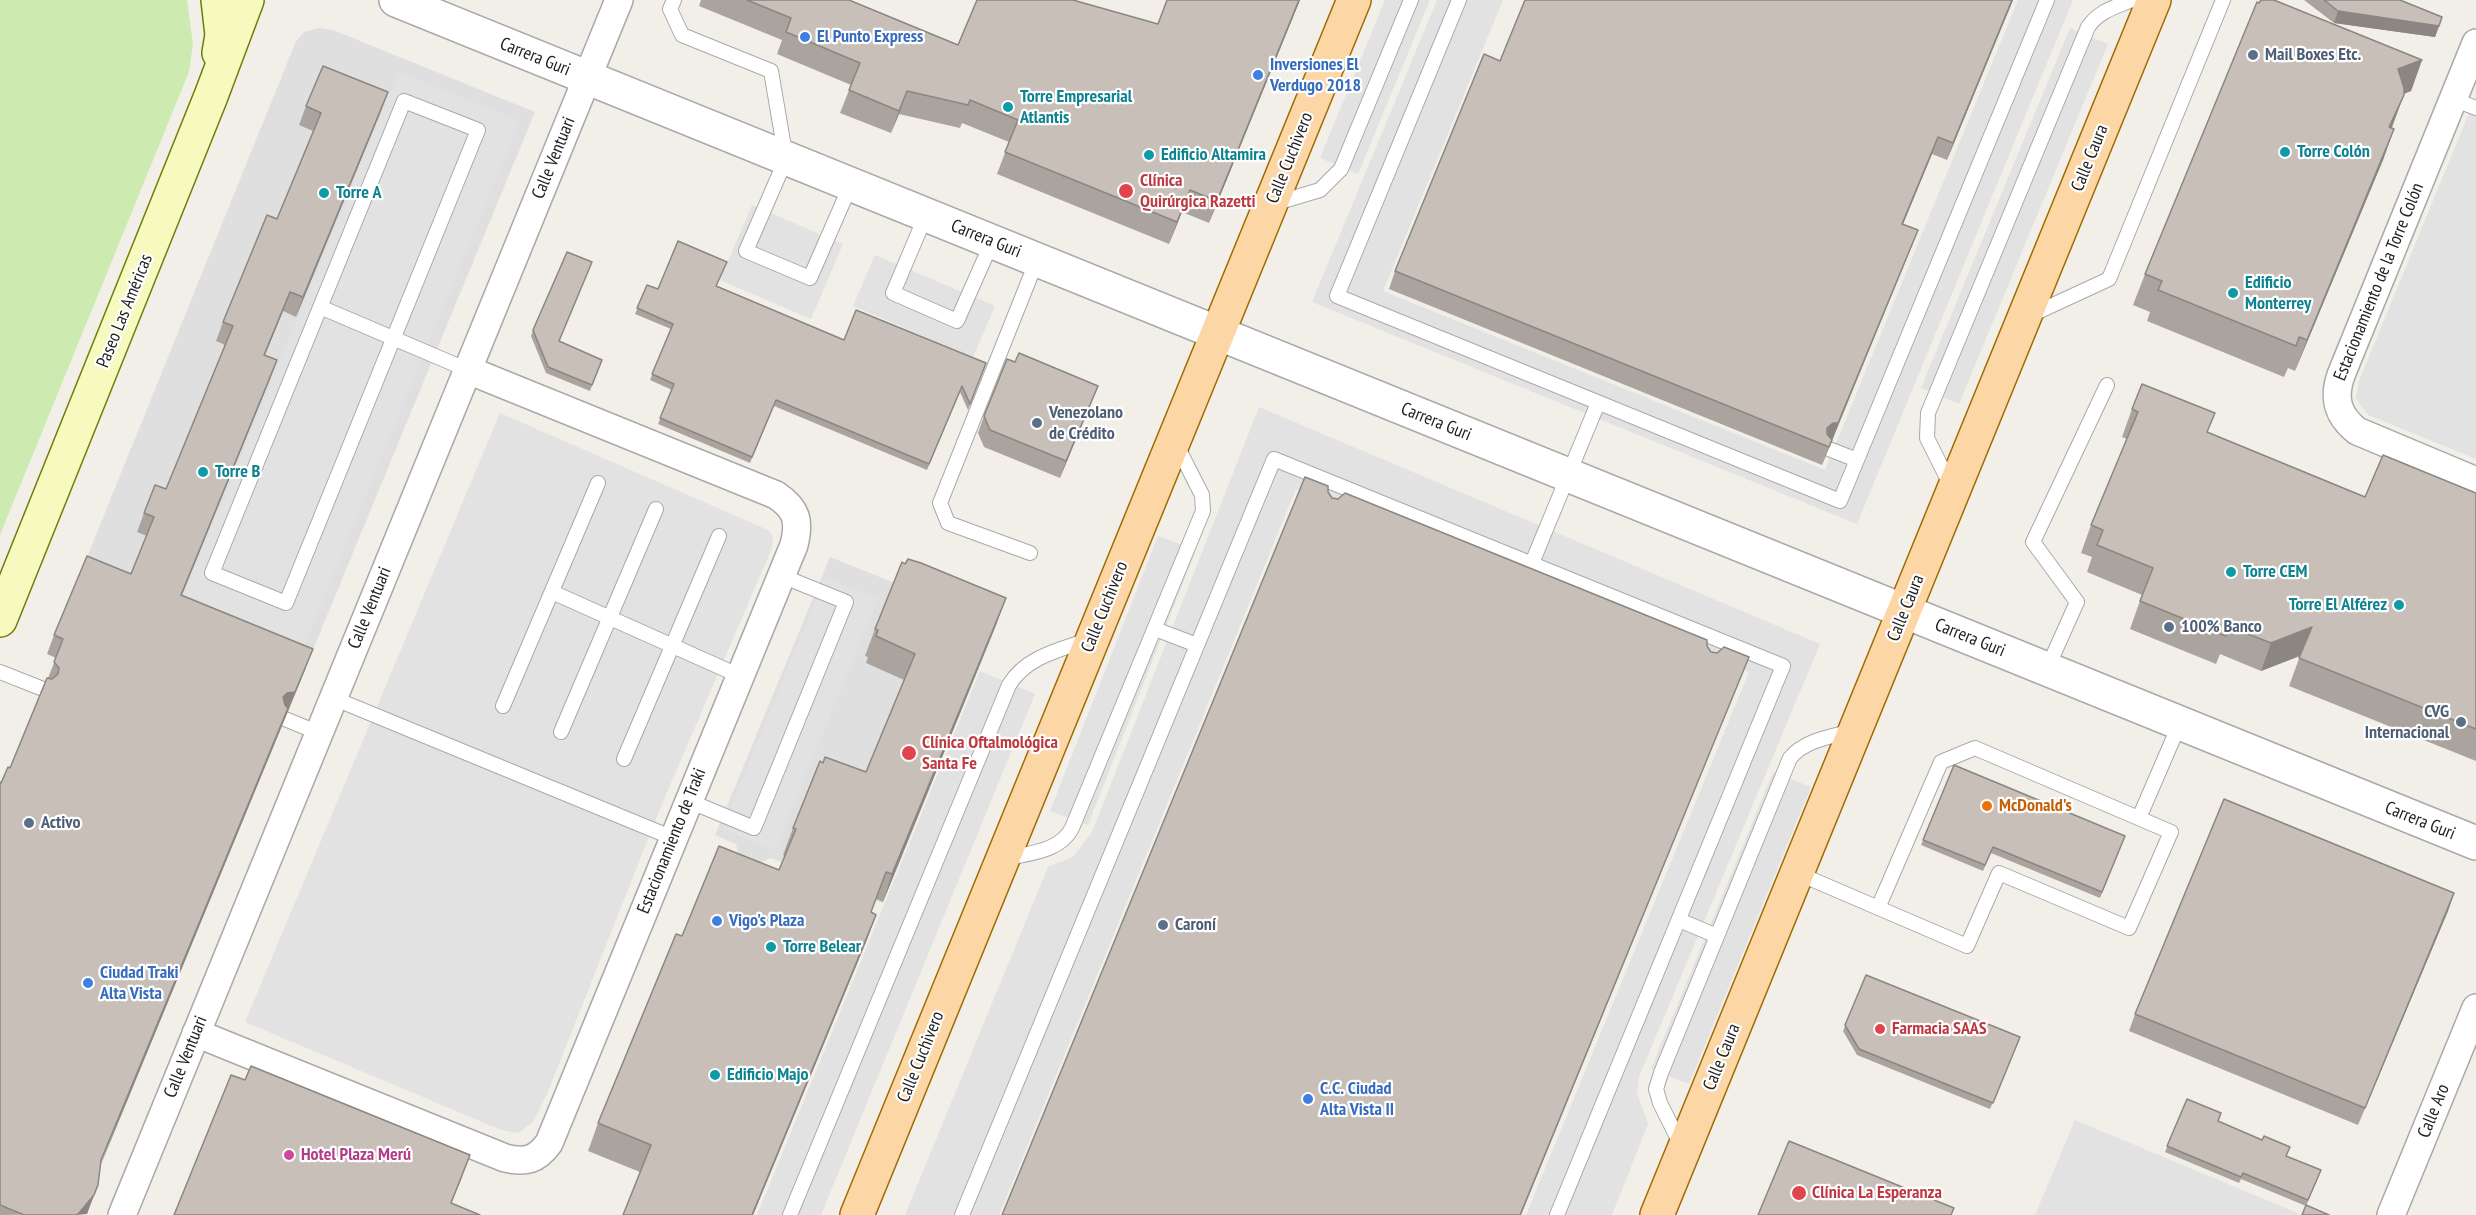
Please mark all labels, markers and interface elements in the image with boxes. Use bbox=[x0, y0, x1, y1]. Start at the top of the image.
place label: El Punto Express bbox=[817, 26, 923, 48]
marker: El Punto Express bbox=[798, 30, 812, 44]
street label: Carrera Guri bbox=[497, 33, 573, 81]
place label: Mail Boxes Etc. bbox=[2265, 44, 2361, 66]
marker: Mail Boxes Etc. bbox=[2246, 48, 2260, 62]
place label: Inversiones El Verdugo 2018 bbox=[1270, 54, 1361, 97]
marker: Inversiones El Verdugo 2018 bbox=[1251, 68, 1265, 82]
place label: Torre Empresarial Atlantis bbox=[1020, 86, 1132, 128]
marker: Torre Empresarial Atlantis bbox=[1001, 100, 1015, 114]
street label: Calle Cuchivero bbox=[1262, 109, 1318, 207]
street label: Calle Ventuari bbox=[528, 114, 580, 202]
street label: Calle Caura bbox=[2067, 122, 2113, 194]
place label: Torre Colón bbox=[2297, 141, 2370, 163]
place label: Edificio Altamira bbox=[1161, 144, 1266, 166]
marker: Torre Colón bbox=[2278, 145, 2292, 159]
marker: Edificio Altamira bbox=[1142, 148, 1156, 162]
place label: Clínica Quirúrgica Razetti bbox=[1140, 170, 1255, 213]
street label: Estacionamiento de la Torre Colón bbox=[2329, 180, 2429, 384]
place label: Torre A bbox=[336, 182, 382, 204]
marker: Clínica Quirúrgica Razetti bbox=[1117, 182, 1135, 200]
marker: Torre A bbox=[317, 186, 331, 200]
street label: Carrera Guri bbox=[948, 215, 1024, 263]
street label: Paseo Las Américas bbox=[92, 251, 158, 371]
place label: Edificio Monterrey bbox=[2245, 272, 2311, 314]
marker: Edificio Monterrey bbox=[2226, 286, 2240, 300]
street label: Carrera Guri bbox=[1398, 398, 1474, 446]
place label: Venezolano de Crédito bbox=[1049, 402, 1123, 444]
marker: Venezolano de Crédito bbox=[1030, 416, 1044, 430]
place label: Torre B bbox=[215, 461, 260, 483]
marker: Torre B bbox=[196, 465, 210, 479]
street label: Calle Cuchivero bbox=[1077, 558, 1133, 656]
place label: Torre CEM bbox=[2243, 561, 2308, 583]
street label: Calle Ventuari bbox=[344, 564, 396, 652]
marker: Torre CEM bbox=[2224, 565, 2238, 579]
street label: Calle Caura bbox=[1883, 572, 1929, 644]
place label: Torre El Alférez bbox=[2289, 594, 2387, 616]
marker: Torre El Alférez bbox=[2392, 598, 2406, 612]
street label: Carrera Guri bbox=[1932, 614, 2008, 662]
place label: 100% Banco bbox=[2181, 616, 2262, 638]
marker: 100% Banco bbox=[2162, 620, 2176, 634]
place label: CVG Internacional bbox=[2365, 701, 2449, 744]
marker: CVG Internacional bbox=[2454, 715, 2468, 729]
place label: Clínica Oftalmológica Santa Fe bbox=[922, 732, 1058, 774]
marker: Clínica Oftalmológica Santa Fe bbox=[900, 744, 918, 762]
street label: Estacionamiento de Traki bbox=[633, 765, 711, 917]
place label: McDonald's bbox=[1999, 795, 2072, 817]
street label: Carrera Guri bbox=[2382, 797, 2458, 845]
marker: McDonald's bbox=[1980, 799, 1994, 813]
place label: Activo bbox=[41, 812, 80, 834]
marker: Activo bbox=[22, 816, 36, 830]
place label: Vigo's Plaza bbox=[729, 910, 804, 932]
marker: Vigo's Plaza bbox=[710, 914, 724, 928]
place label: Caroní bbox=[1175, 914, 1216, 936]
marker: Caroní bbox=[1156, 918, 1170, 932]
place label: Torre Belear bbox=[783, 936, 861, 958]
marker: Torre Belear bbox=[764, 940, 778, 954]
place label: Ciudad Traki Alta Vista bbox=[100, 962, 179, 1004]
marker: Ciudad Traki Alta Vista bbox=[81, 976, 95, 990]
street label: Calle Cuchivero bbox=[893, 1008, 949, 1106]
street label: Calle Ventuari bbox=[160, 1013, 212, 1101]
place label: Farmacia SAAS bbox=[1892, 1018, 1987, 1040]
street label: Calle Caura bbox=[1699, 1021, 1745, 1093]
marker: Farmacia SAAS bbox=[1873, 1022, 1887, 1036]
place label: Edificio Majo bbox=[727, 1064, 809, 1086]
marker: Edificio Majo bbox=[708, 1068, 722, 1082]
place label: C.C. Ciudad Alta Vista II bbox=[1320, 1078, 1394, 1120]
street label: Calle Aro bbox=[2413, 1081, 2455, 1141]
marker: C.C. Ciudad Alta Vista II bbox=[1301, 1092, 1315, 1106]
place label: Hotel Plaza Merú bbox=[301, 1144, 411, 1166]
marker: Hotel Plaza Merú bbox=[282, 1148, 296, 1162]
place label: Clínica La Esperanza bbox=[1812, 1182, 1942, 1204]
marker: Clínica La Esperanza bbox=[1790, 1184, 1808, 1202]

